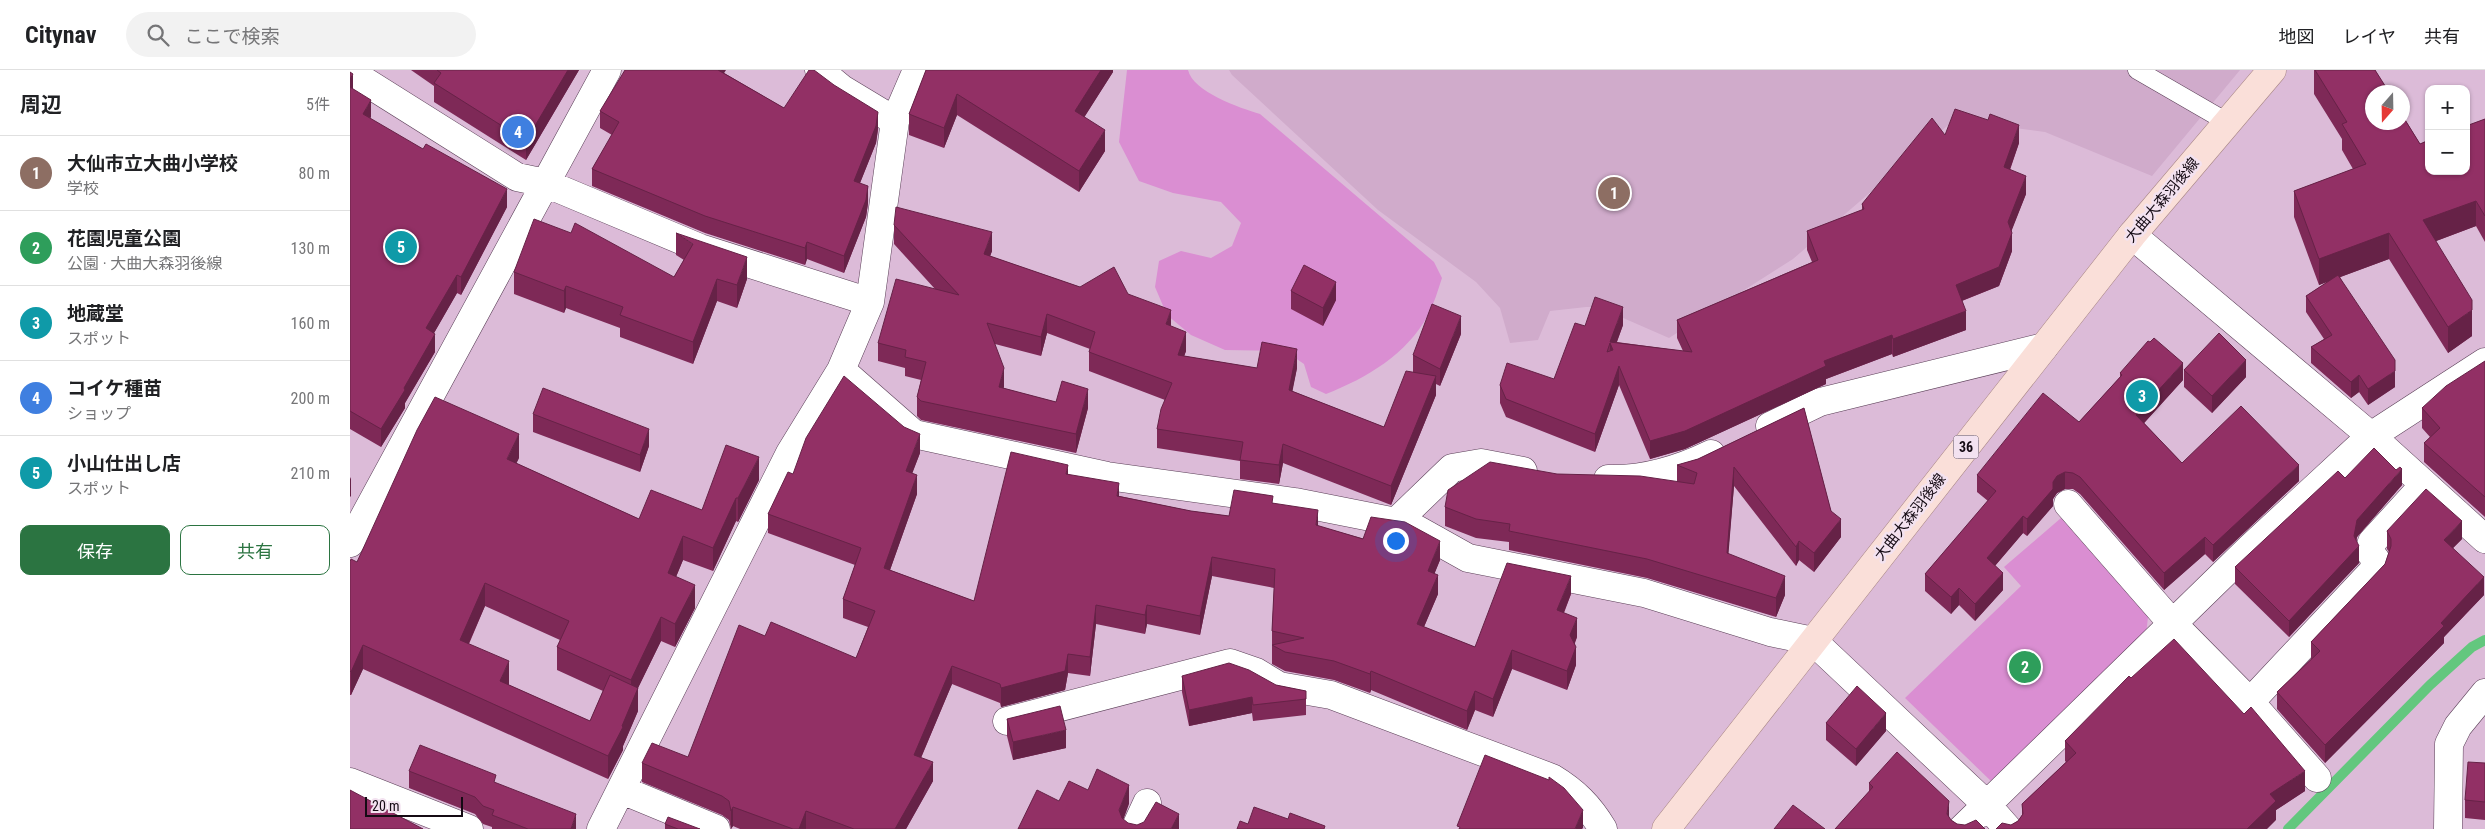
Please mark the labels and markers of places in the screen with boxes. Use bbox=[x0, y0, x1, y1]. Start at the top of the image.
pin: 4 bbox=[502, 113, 534, 151]
pin: 1 bbox=[1598, 174, 1630, 212]
pin: 5 bbox=[385, 228, 417, 266]
pin: 3 bbox=[2126, 377, 2158, 415]
pin: 2 bbox=[2009, 648, 2041, 686]

